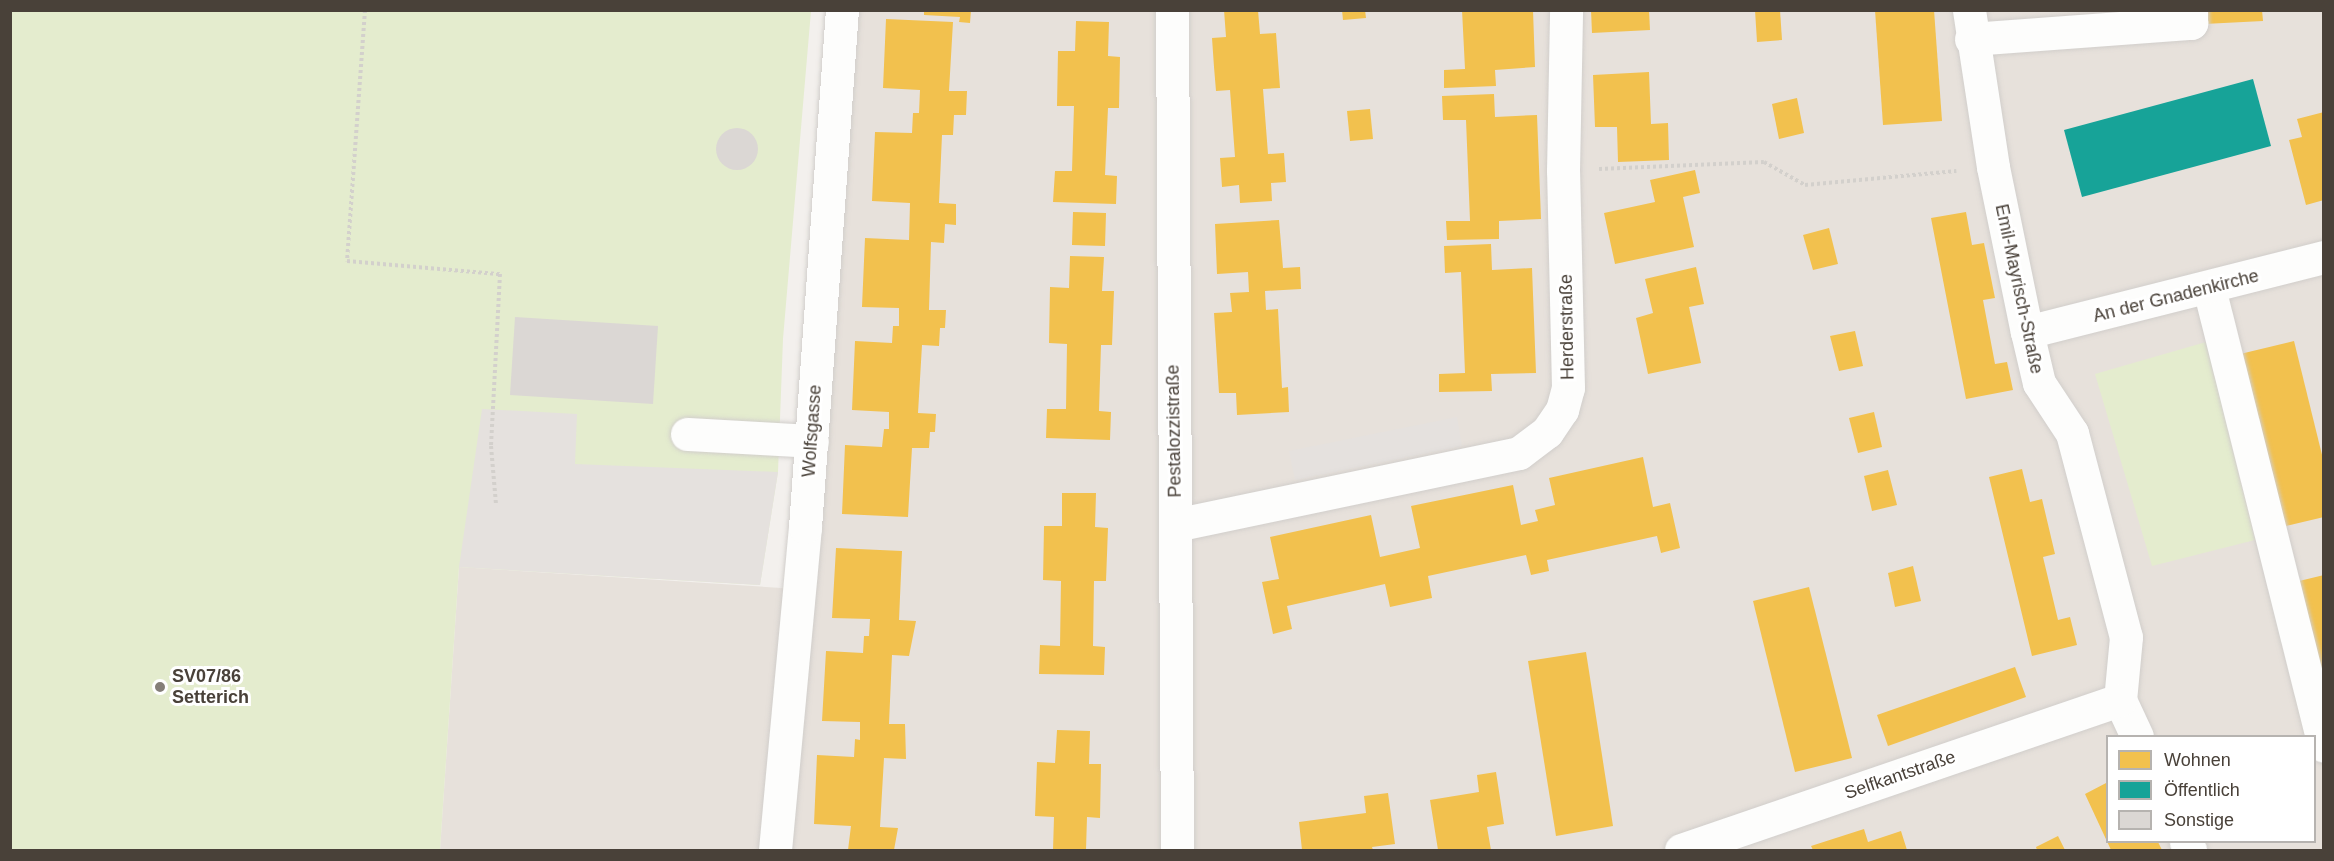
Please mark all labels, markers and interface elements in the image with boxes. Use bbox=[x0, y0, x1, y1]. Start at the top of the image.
street label: Emil-Mayrisch-Straße bbox=[1990, 202, 2048, 376]
street label: An der Gnadenkirche bbox=[2091, 265, 2261, 327]
street label: Herderstraße bbox=[1555, 274, 1579, 380]
street label: Pestalozzistraße bbox=[1162, 364, 1186, 498]
street label: Wolfsgasse bbox=[798, 384, 826, 478]
place label: SV07/86 Setterich bbox=[172, 666, 249, 708]
marker: SV07/86 Setterich bbox=[153, 680, 167, 694]
legend bbox=[2106, 735, 2316, 843]
street label: Selfkantstraße bbox=[1842, 746, 1958, 804]
text: Wohnen bbox=[2164, 750, 2231, 770]
text: Öffentlich bbox=[2164, 780, 2240, 800]
text: Sonstige bbox=[2164, 810, 2234, 830]

